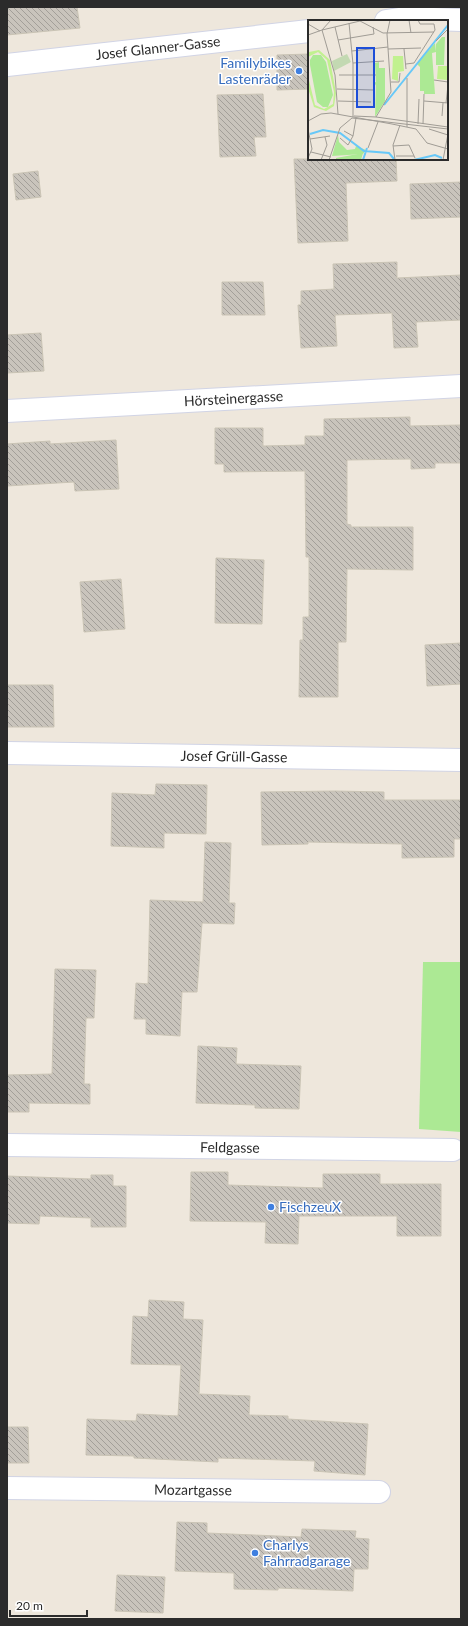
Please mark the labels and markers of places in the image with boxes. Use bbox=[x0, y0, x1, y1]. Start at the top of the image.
place label: Familybikes Lastenräder bbox=[218, 54, 291, 87]
marker: Familybikes Lastenräder bbox=[294, 66, 304, 76]
place label: FischzeuX bbox=[279, 1198, 341, 1215]
marker: FischzeuX bbox=[266, 1202, 276, 1212]
place label: Charlys Fahrradgarage bbox=[263, 1536, 350, 1569]
marker: Charlys Fahrradgarage bbox=[250, 1548, 260, 1558]

